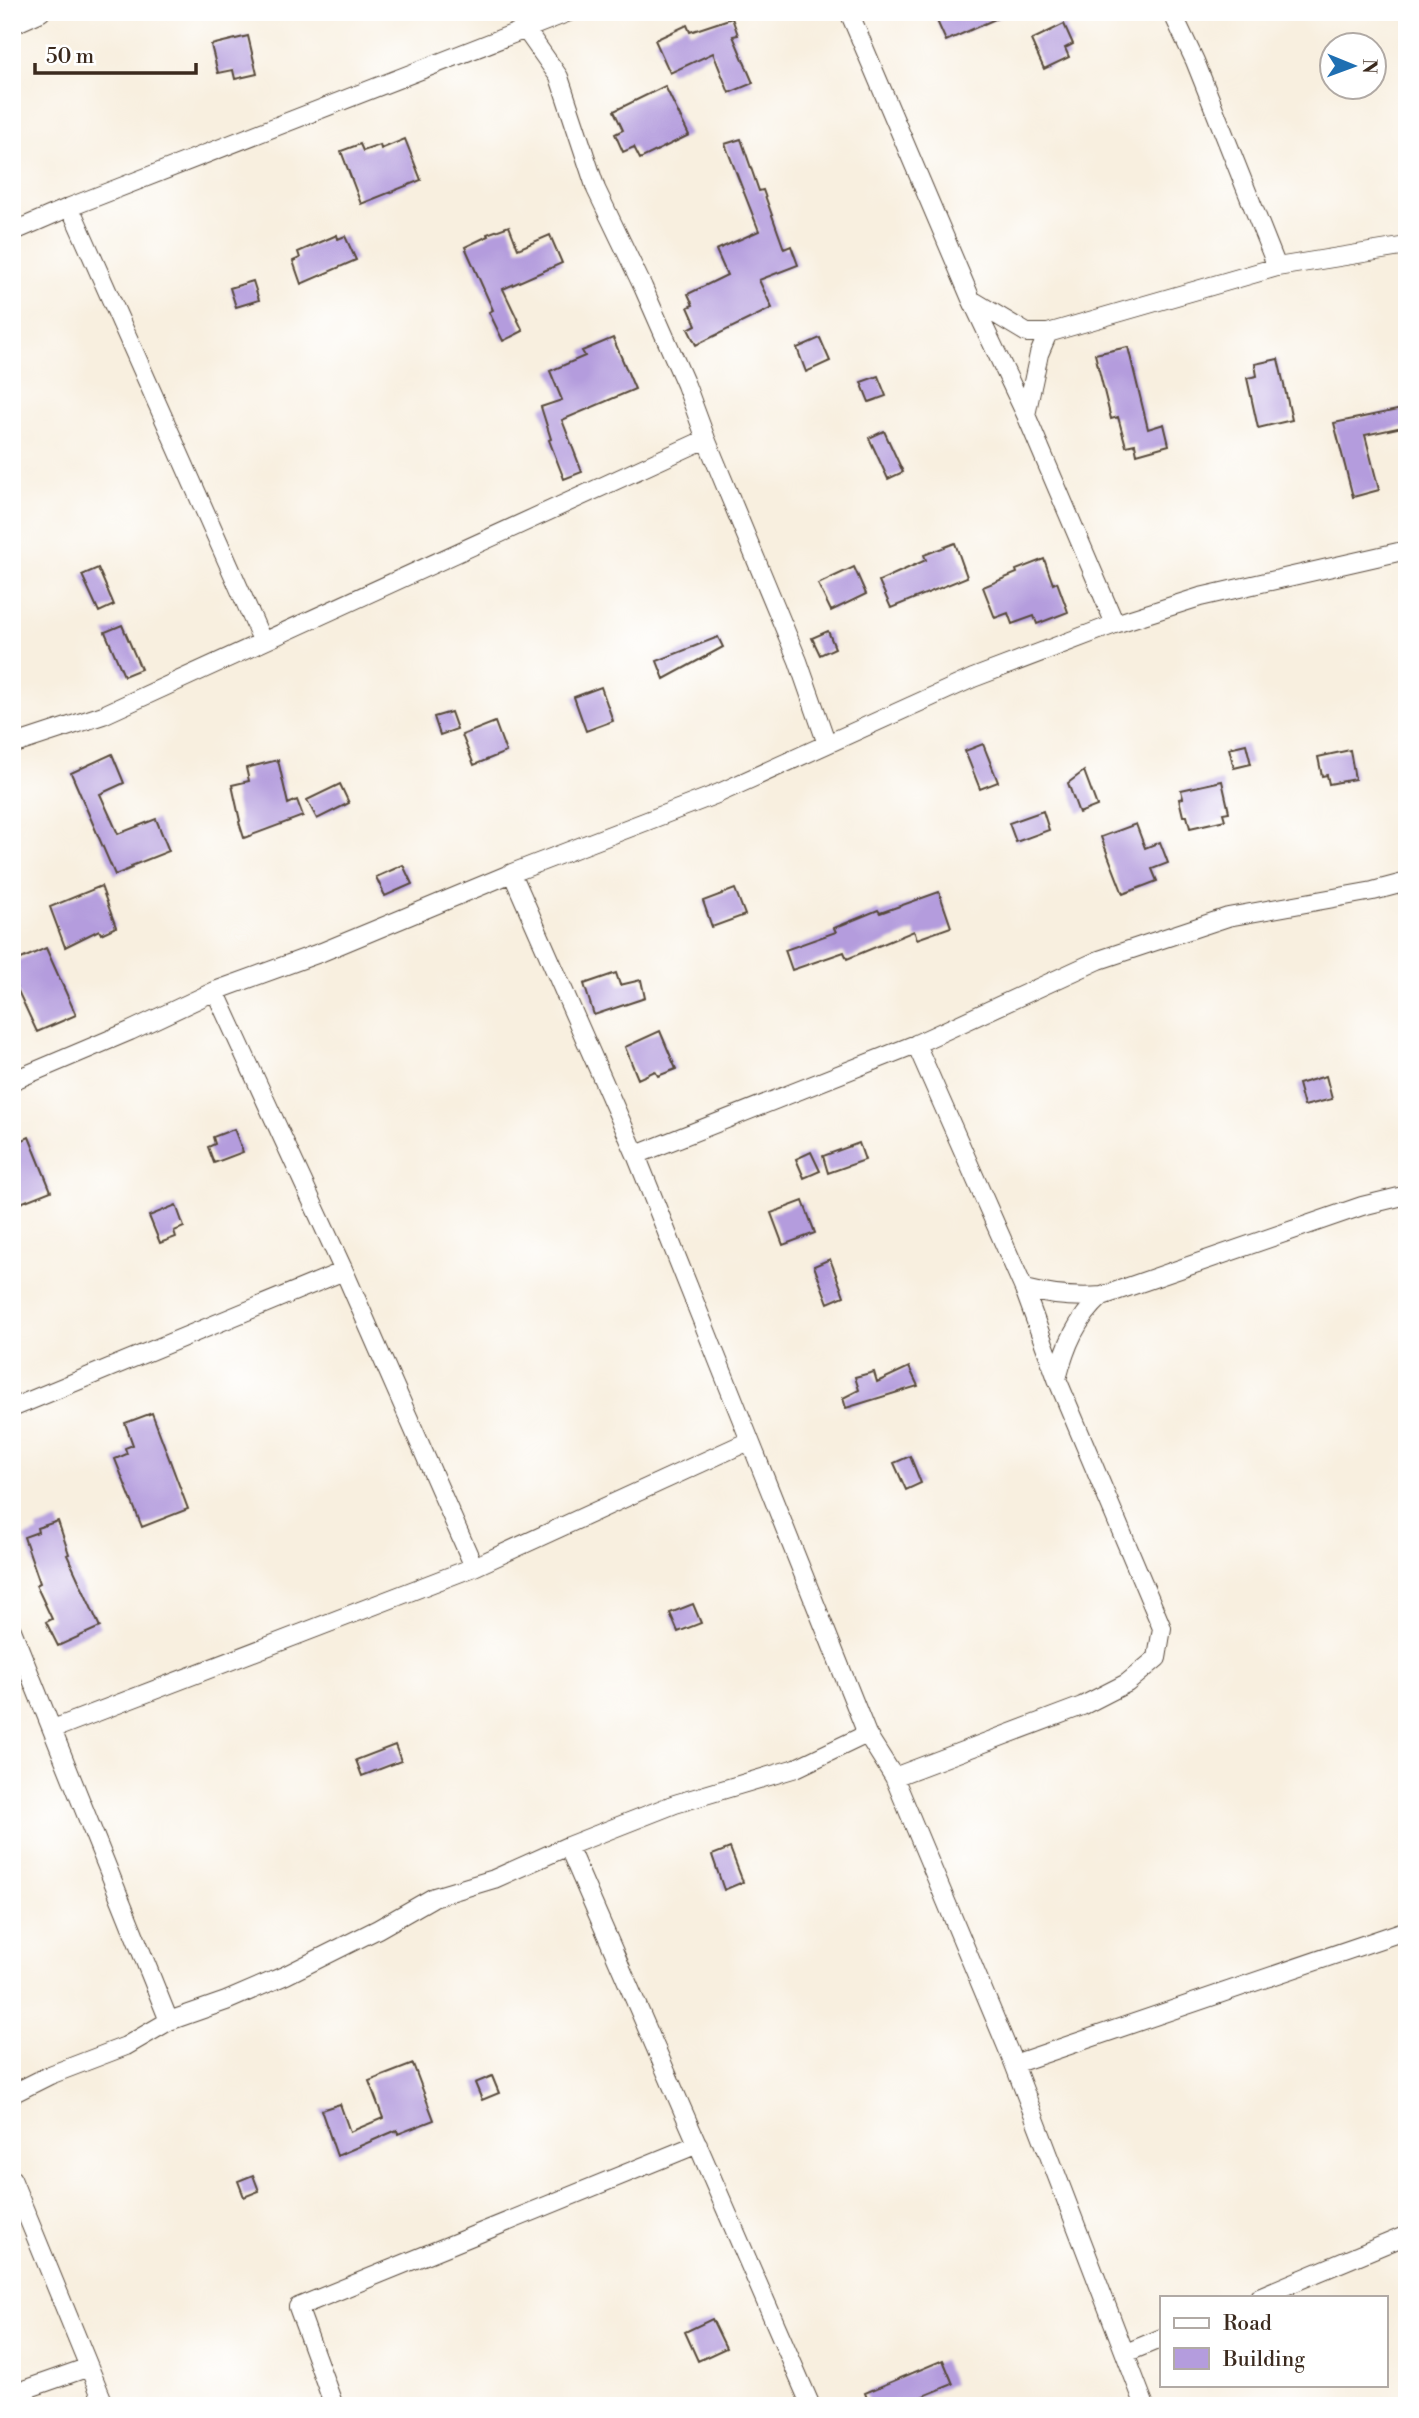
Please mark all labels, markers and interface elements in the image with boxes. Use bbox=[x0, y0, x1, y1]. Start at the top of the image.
scale bar bbox=[35, 32, 196, 76]
north arrow bbox=[1318, 32, 1388, 102]
text: 50 m bbox=[46, 44, 94, 70]
text: N bbox=[1357, 59, 1381, 74]
legend bbox=[1160, 2296, 1388, 2386]
text: Road bbox=[1223, 2311, 1272, 2337]
text: Building bbox=[1222, 2347, 1305, 2373]

